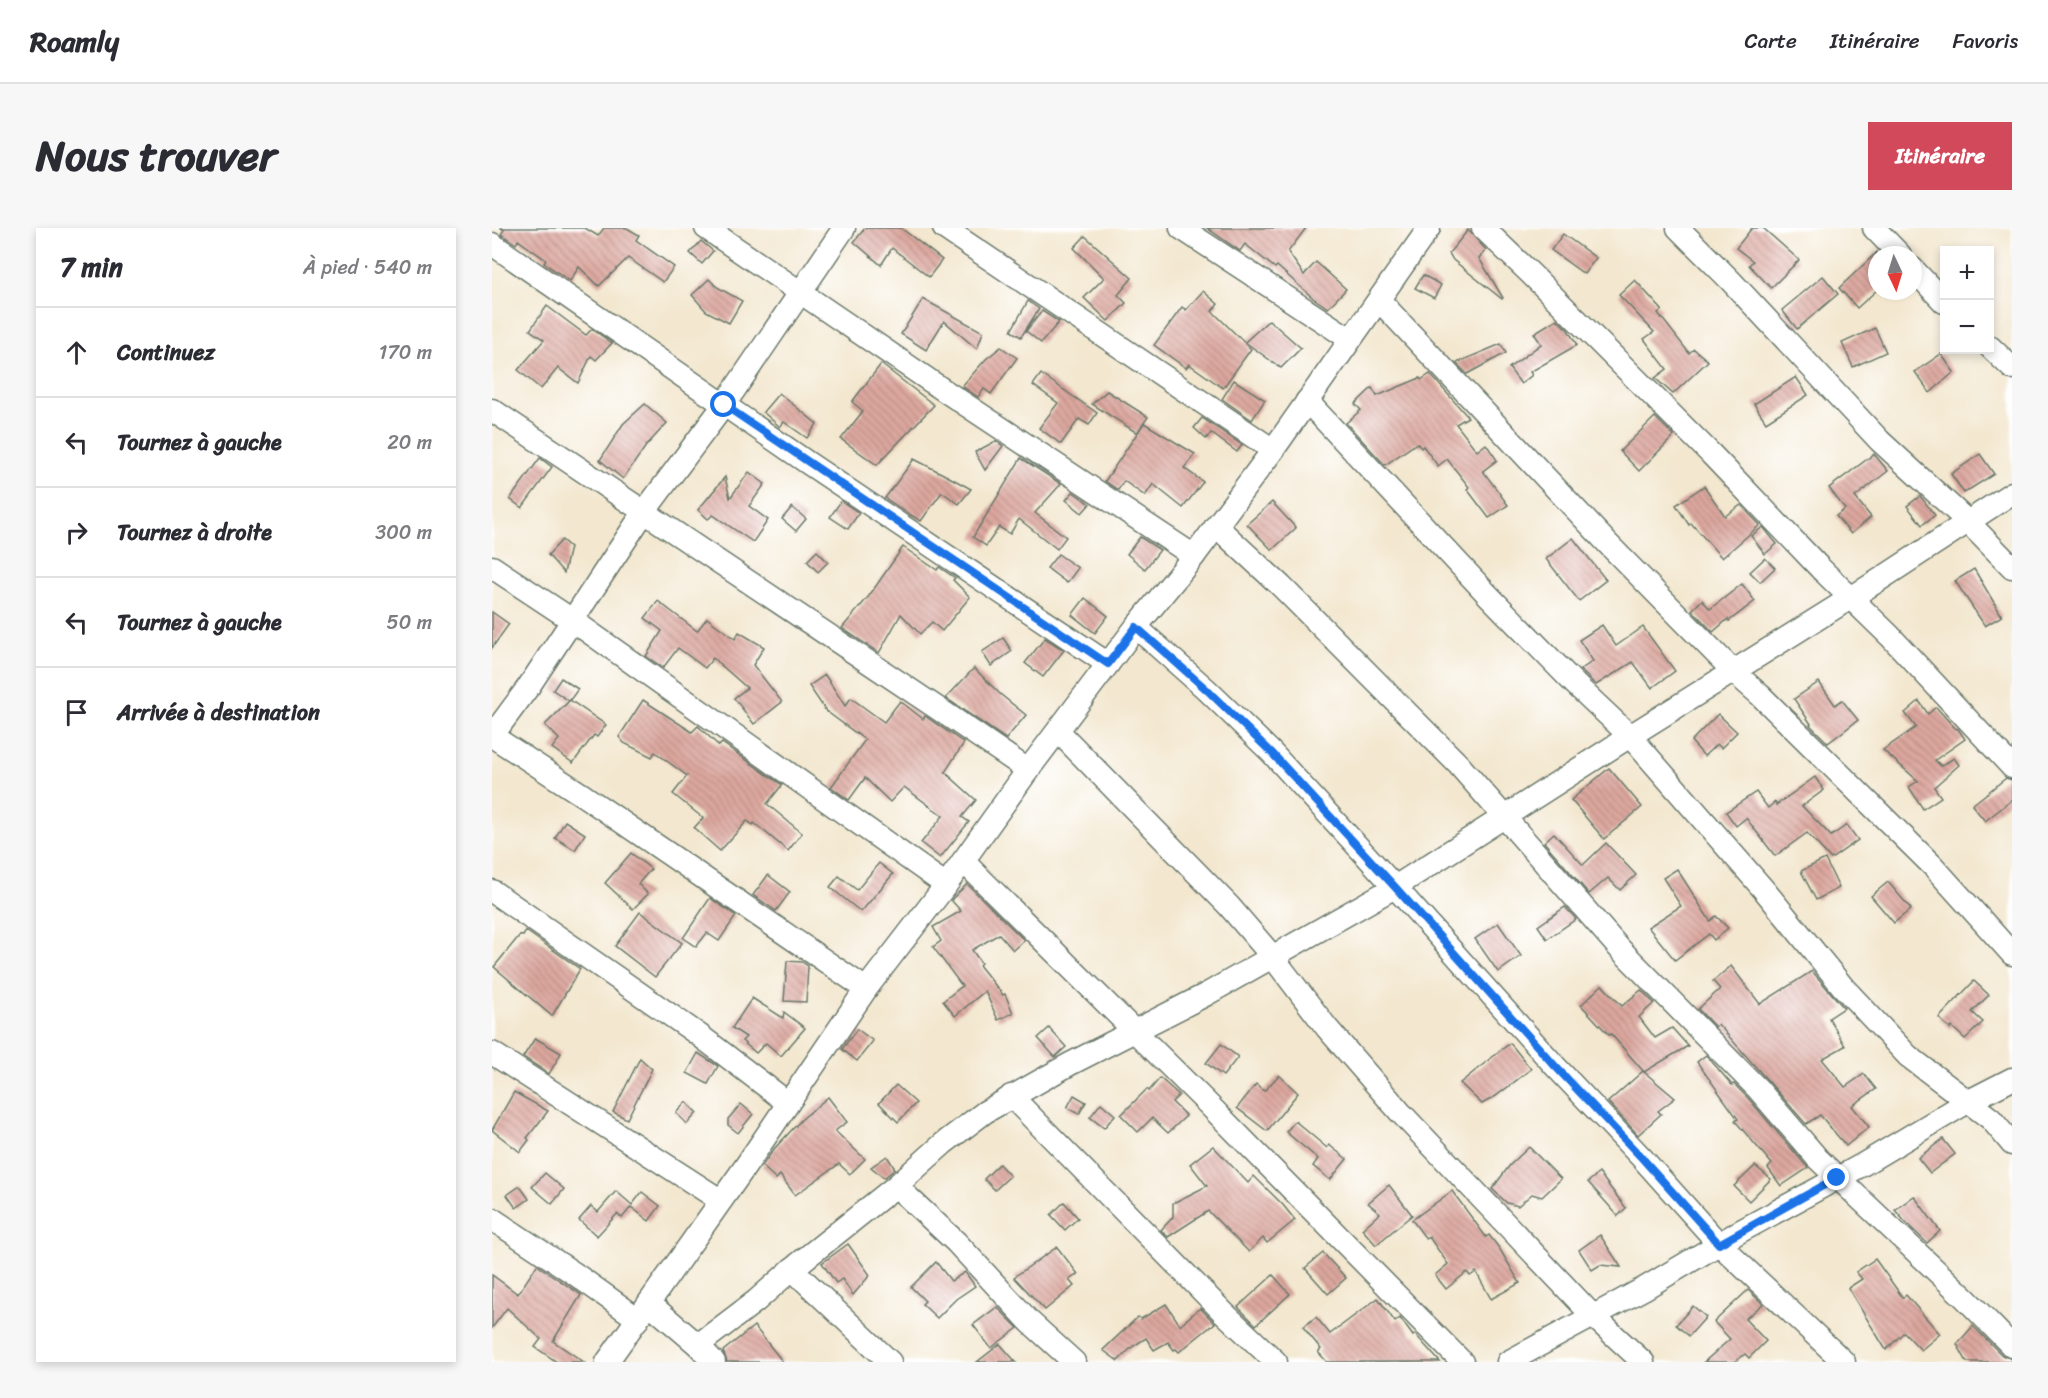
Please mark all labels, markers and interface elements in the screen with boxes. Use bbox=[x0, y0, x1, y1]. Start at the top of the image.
text: Roamly bbox=[30, 17, 119, 66]
text: Carte bbox=[1745, 22, 1797, 60]
text: Itinéraire bbox=[1830, 22, 1920, 60]
text: Favoris bbox=[1953, 22, 2018, 60]
text: Nous trouver bbox=[36, 119, 276, 193]
button: Itinéraire bbox=[1868, 122, 2012, 190]
text: 7 min bbox=[60, 244, 123, 290]
north arrow bbox=[1868, 246, 1922, 300]
map controls bbox=[1940, 246, 1994, 354]
button: + bbox=[1940, 246, 1994, 300]
text: À pied · 540 m bbox=[303, 250, 432, 285]
button: − bbox=[1940, 300, 1994, 354]
text: Continuez bbox=[117, 333, 215, 372]
text: 170 m bbox=[379, 335, 432, 370]
icon: ahead bbox=[60, 336, 93, 369]
route start bbox=[710, 391, 736, 417]
text: Tournez à gauche bbox=[117, 423, 282, 462]
text: 20 m bbox=[387, 425, 432, 460]
icon: left bbox=[60, 426, 93, 459]
text: Tournez à droite bbox=[117, 513, 272, 552]
text: 300 m bbox=[375, 515, 432, 550]
icon: right bbox=[60, 516, 93, 549]
text: Tournez à gauche bbox=[117, 603, 282, 642]
text: 50 m bbox=[387, 605, 432, 640]
icon: left bbox=[60, 606, 93, 639]
text: Arrivée à destination bbox=[117, 693, 320, 732]
icon: arrive bbox=[60, 696, 93, 729]
route end bbox=[1823, 1164, 1849, 1190]

